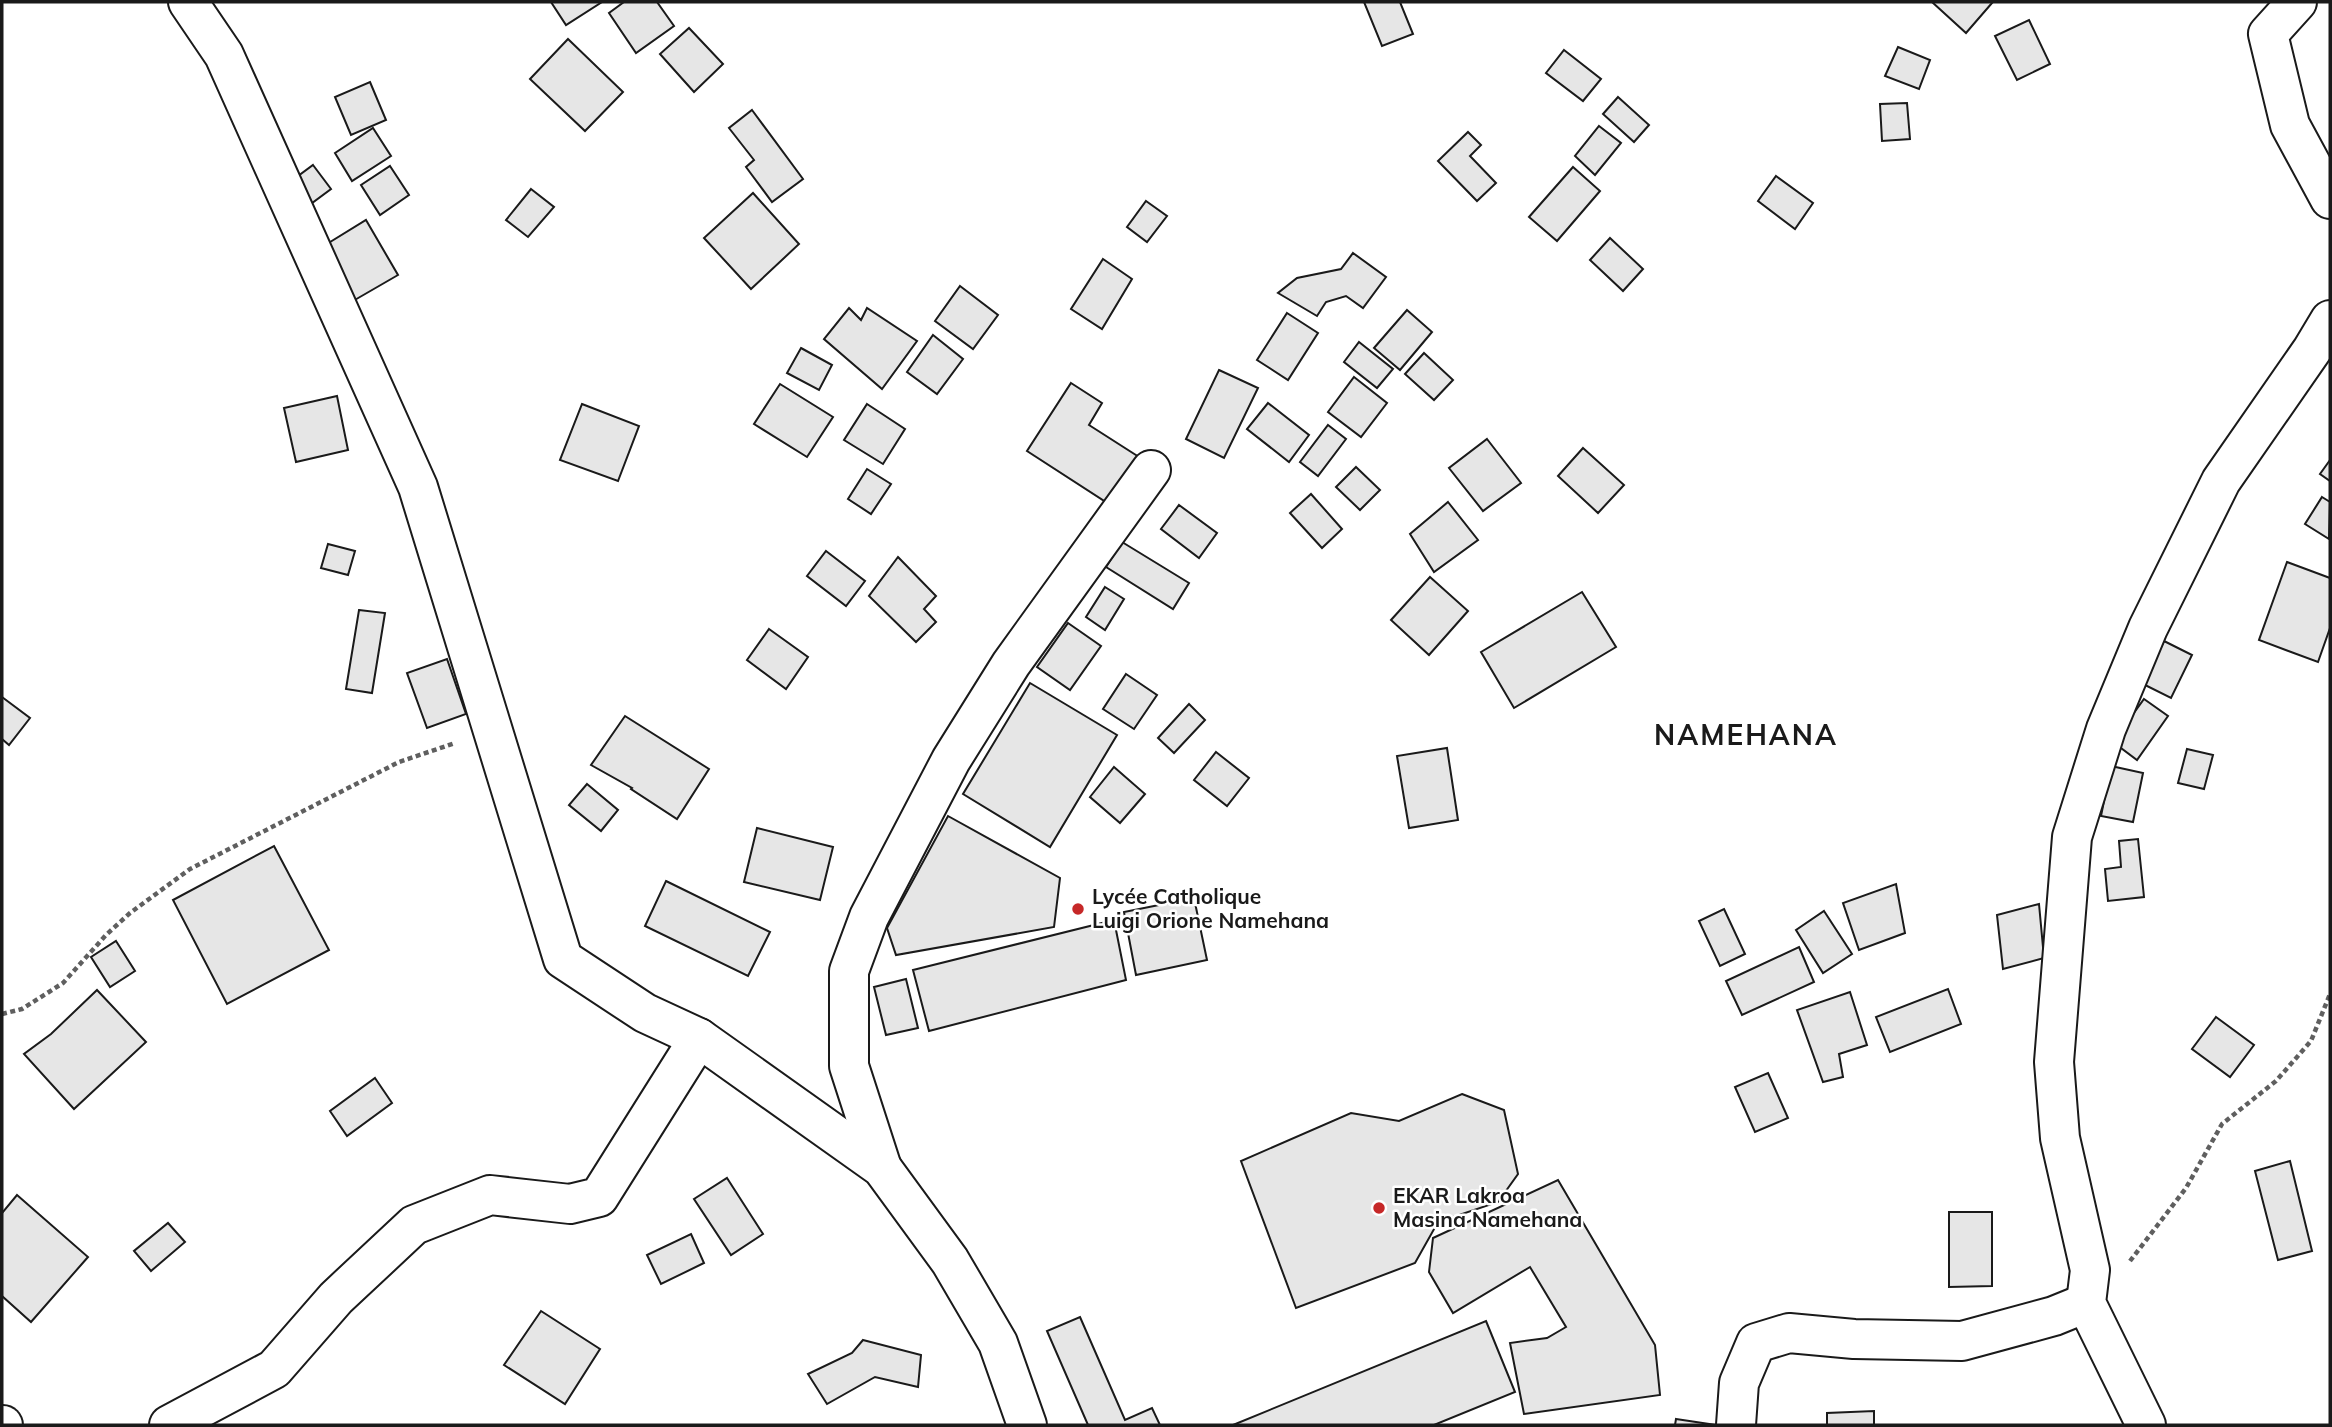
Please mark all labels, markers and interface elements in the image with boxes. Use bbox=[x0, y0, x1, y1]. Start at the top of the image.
district label: NAMEHANA bbox=[1654, 717, 1838, 752]
place label: Lycée Catholique Luigi Orione Namehana bbox=[1092, 883, 1329, 933]
marker: Lycée Catholique Luigi Orione Namehana bbox=[1070, 901, 1086, 917]
place label: EKAR Lakroa Masina Namehana bbox=[1393, 1182, 1582, 1232]
marker: EKAR Lakroa Masina Namehana bbox=[1371, 1200, 1387, 1216]

